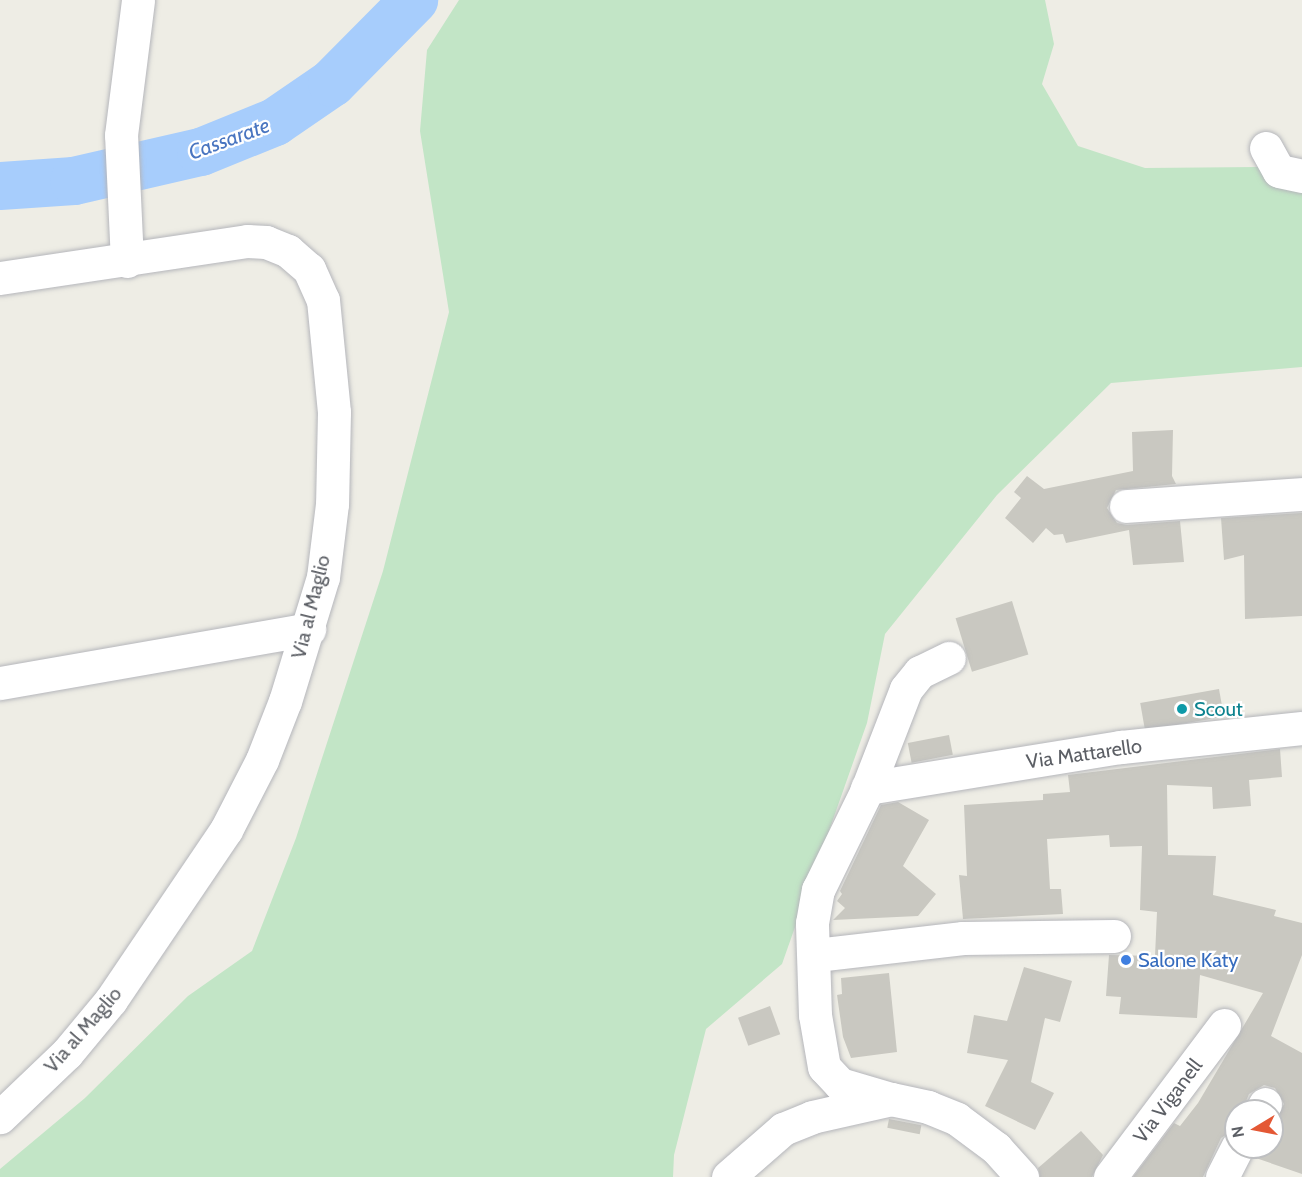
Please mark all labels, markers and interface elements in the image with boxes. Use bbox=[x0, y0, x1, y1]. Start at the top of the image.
water label: Cassarate bbox=[185, 113, 273, 165]
street label: Via al Maglio bbox=[287, 553, 335, 661]
place label: Scout bbox=[1194, 697, 1243, 721]
marker: Scout bbox=[1175, 702, 1189, 716]
street label: Via Mattarello bbox=[1025, 734, 1143, 774]
place label: Salone Katy bbox=[1138, 948, 1238, 972]
marker: Salone Katy bbox=[1119, 953, 1133, 967]
street label: Via al Maglio bbox=[39, 982, 127, 1078]
street label: Via Viganell bbox=[1129, 1054, 1207, 1148]
north arrow bbox=[1224, 1099, 1284, 1159]
text: N bbox=[1227, 1125, 1248, 1139]

